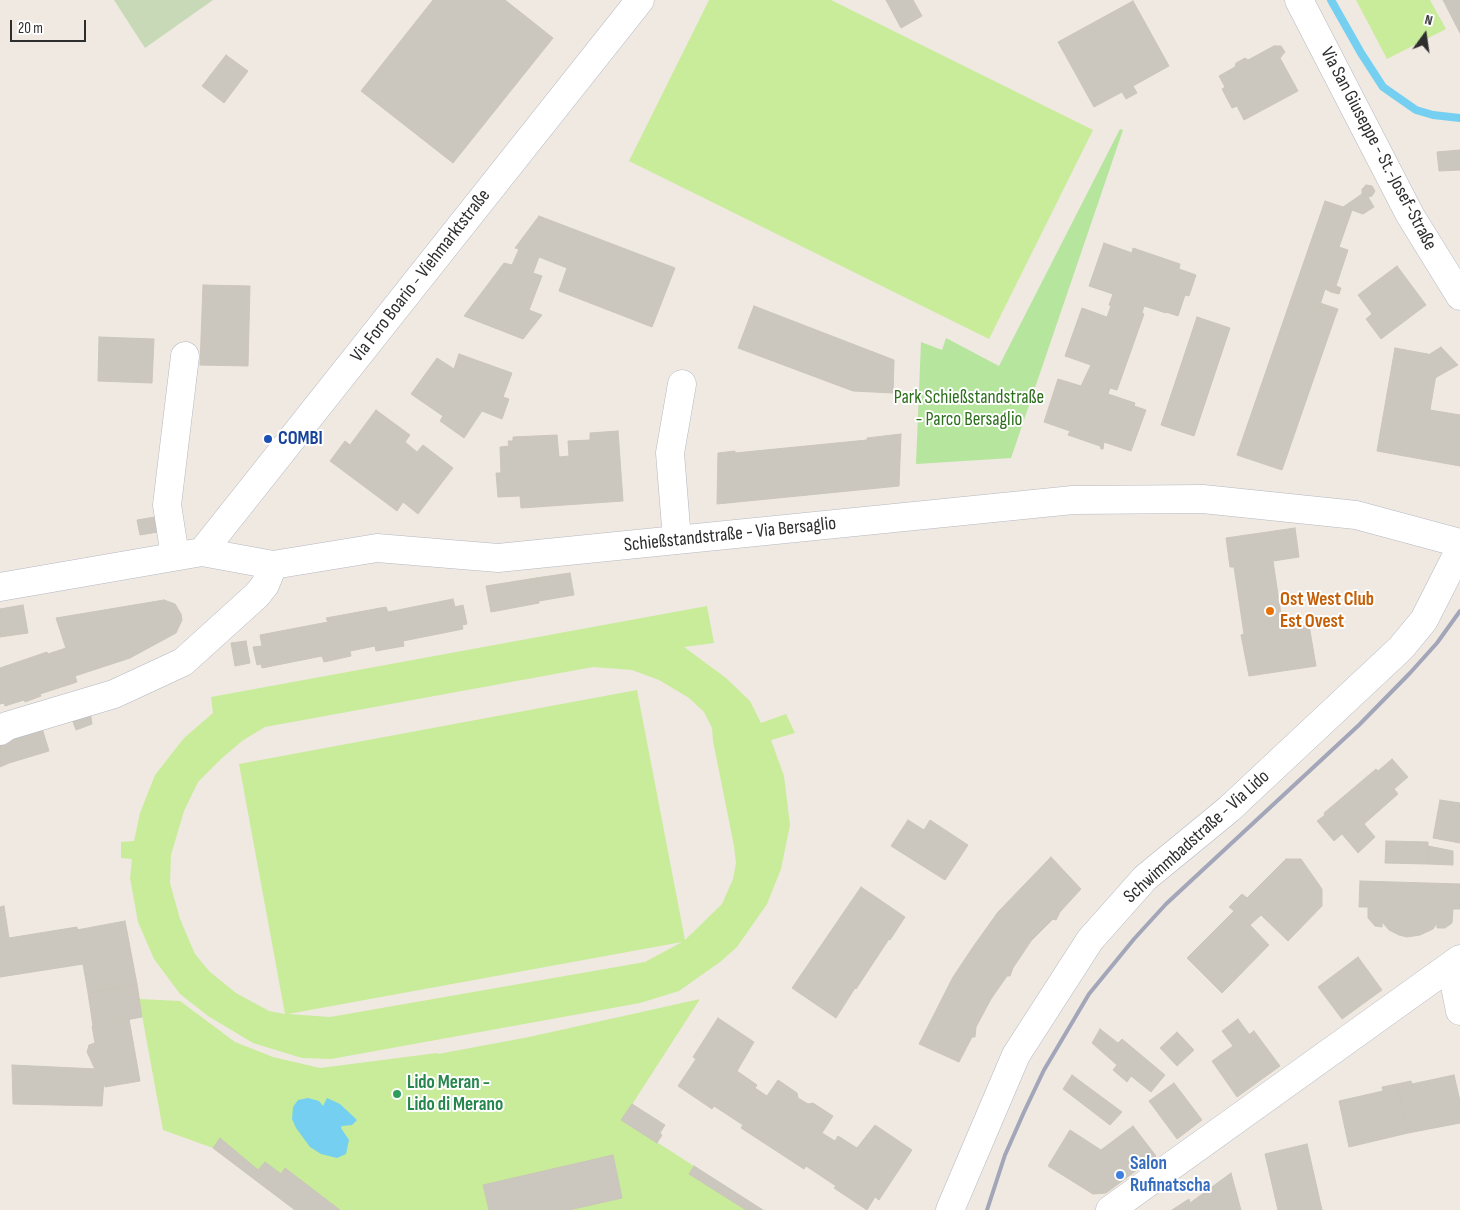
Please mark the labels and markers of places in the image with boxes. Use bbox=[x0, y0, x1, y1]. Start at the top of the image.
place label: COMBI bbox=[278, 428, 323, 450]
marker: COMBI bbox=[262, 433, 274, 445]
place label: Ost West Club Est Ovest bbox=[1280, 589, 1374, 633]
marker: Ost West Club Est Ovest bbox=[1264, 605, 1276, 617]
place label: Lido Meran - Lido di Merano bbox=[407, 1072, 503, 1116]
marker: Lido Meran - Lido di Merano bbox=[391, 1088, 403, 1100]
place label: Salon Rufinatscha bbox=[1130, 1153, 1210, 1197]
marker: Salon Rufinatscha bbox=[1114, 1169, 1126, 1181]

